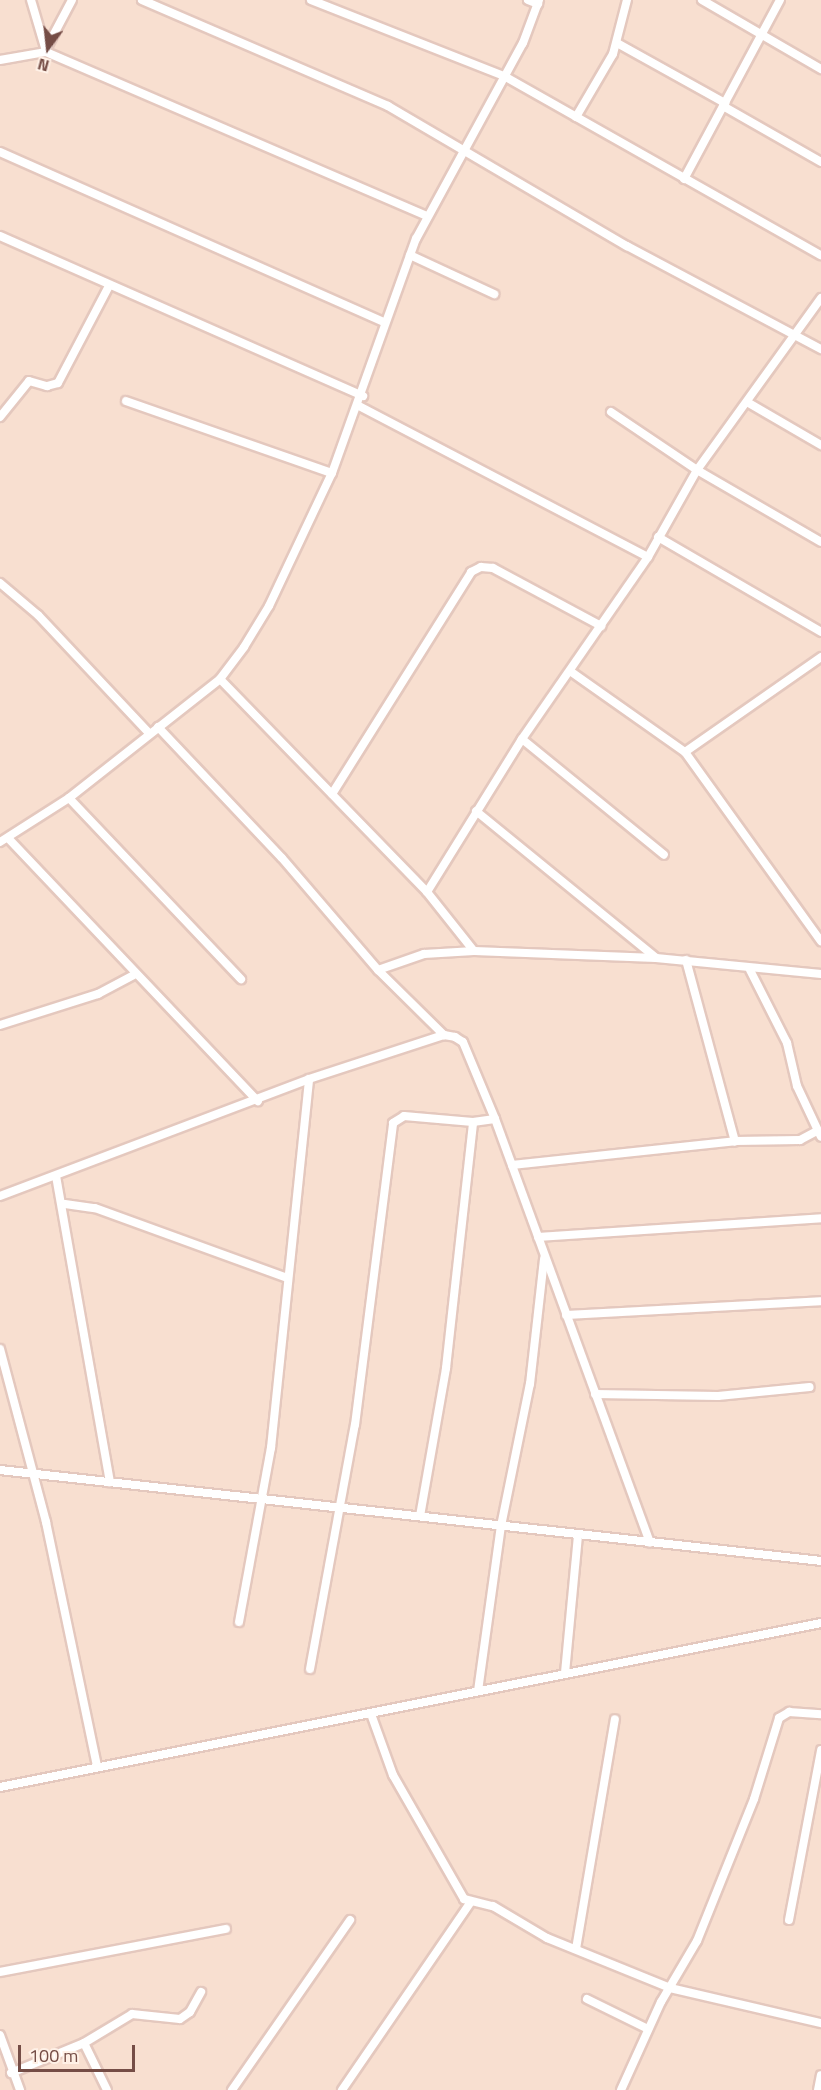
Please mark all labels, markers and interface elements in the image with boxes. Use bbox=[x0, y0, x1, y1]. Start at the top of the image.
north arrow bbox=[18, 18, 78, 78]
text: N bbox=[35, 52, 52, 78]
scale bar bbox=[21, 2033, 138, 2071]
text: 100 m bbox=[29, 2042, 78, 2069]

